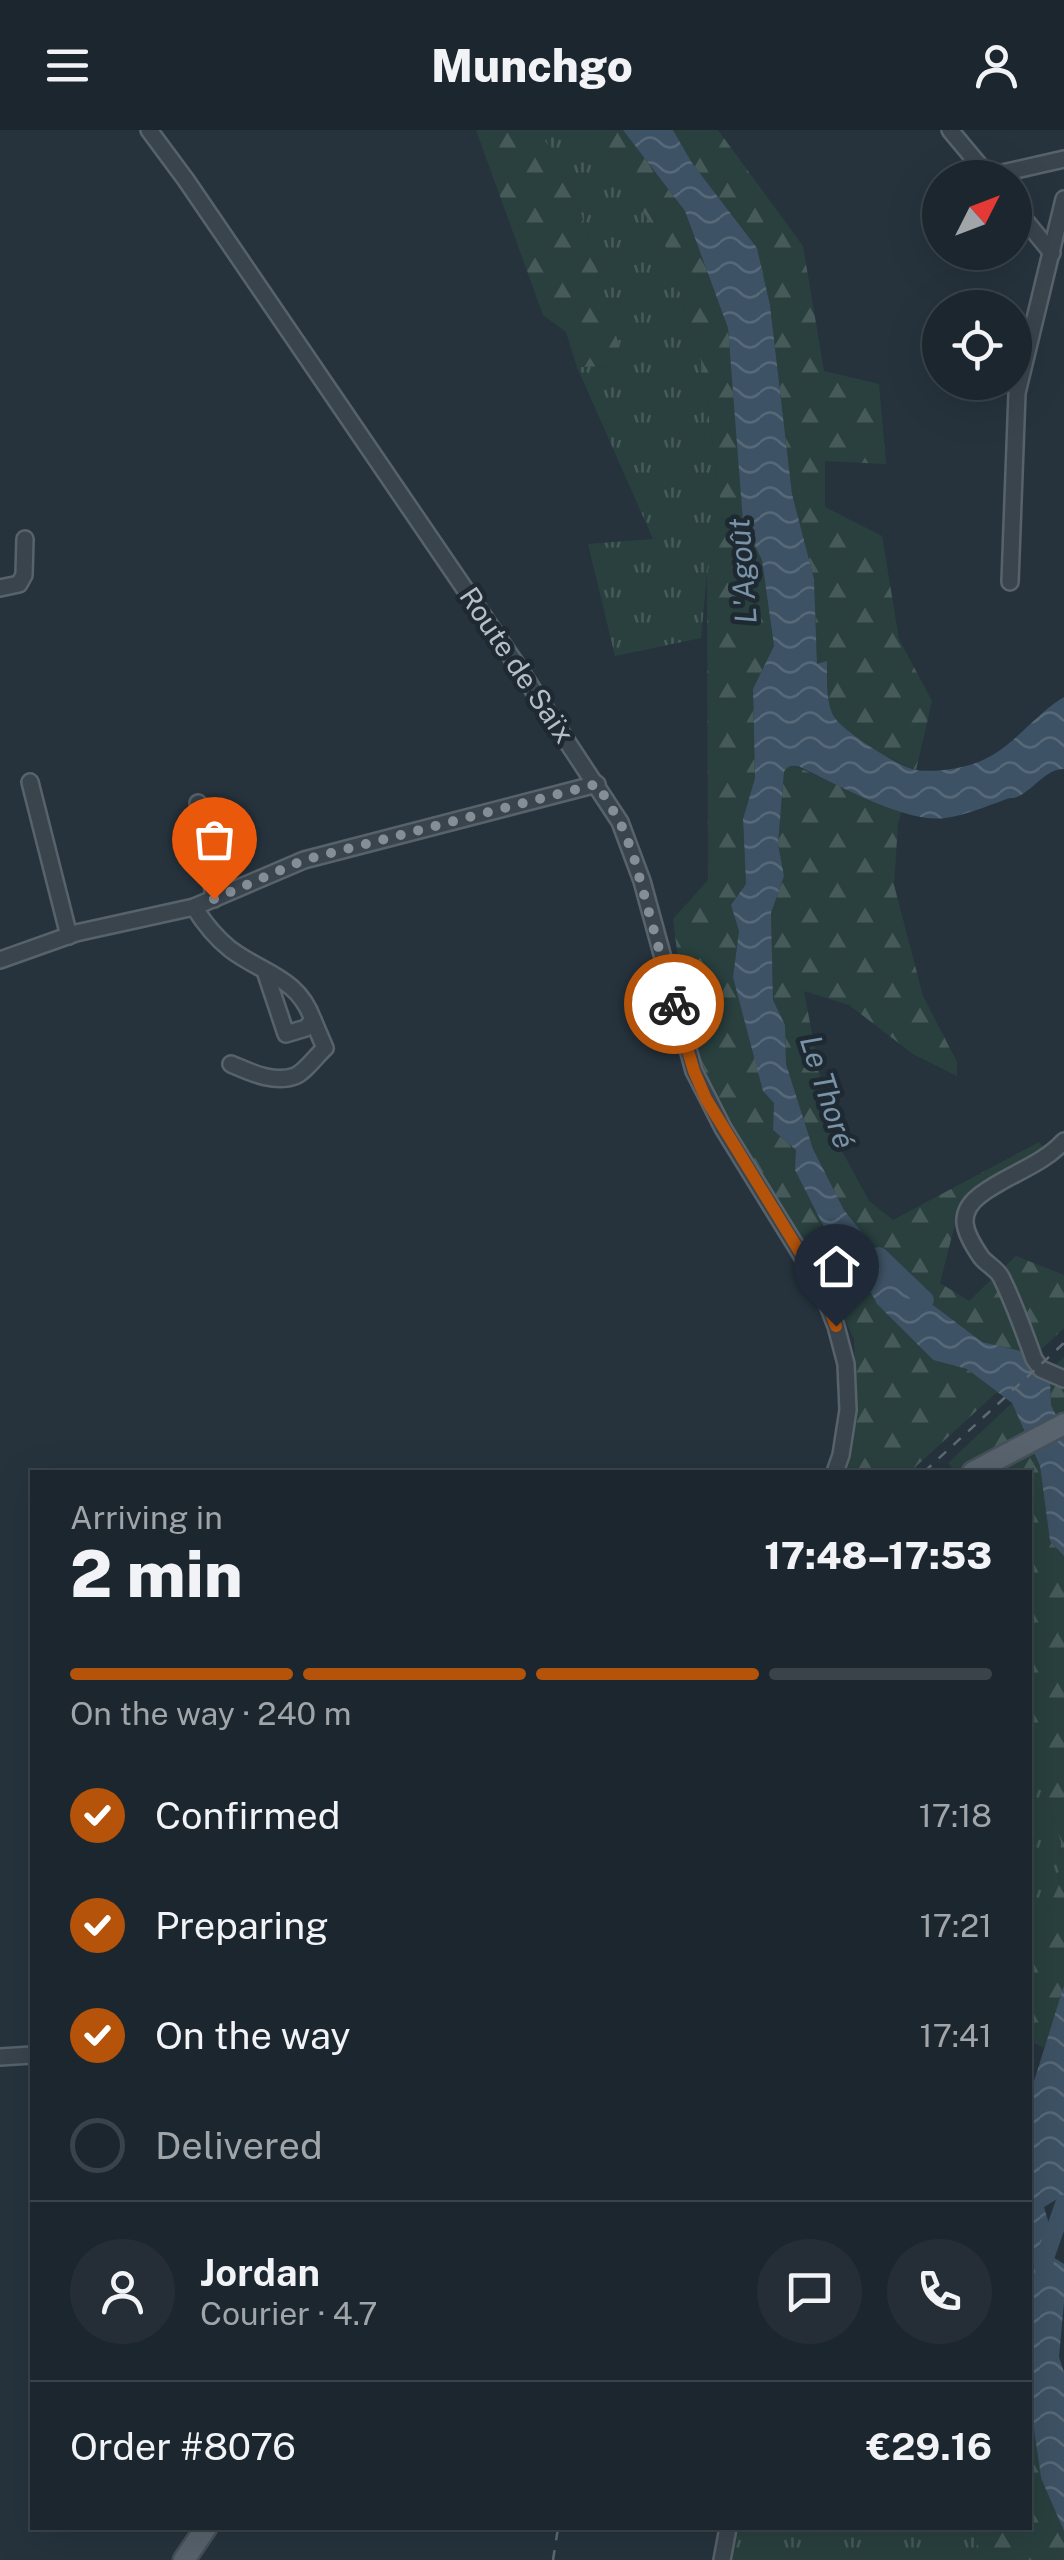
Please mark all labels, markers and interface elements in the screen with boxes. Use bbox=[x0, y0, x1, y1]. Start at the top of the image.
icon: menu bbox=[40, 38, 95, 93]
icon: person bbox=[969, 38, 1024, 93]
text: Munchgo bbox=[431, 39, 633, 92]
north arrow bbox=[922, 160, 1032, 270]
map controls bbox=[922, 160, 1032, 400]
button: locate bbox=[922, 290, 1032, 400]
water label: L'Agoût bbox=[720, 517, 764, 625]
street label: Route de Saïx bbox=[453, 581, 582, 749]
pin bbox=[172, 797, 257, 900]
icon: bag bbox=[187, 812, 242, 867]
courier bbox=[624, 954, 724, 1054]
icon: bike bbox=[647, 977, 702, 1032]
water label: Le Thoré bbox=[793, 1030, 863, 1153]
pin bbox=[794, 1224, 879, 1327]
icon: home bbox=[809, 1239, 864, 1294]
text: Arriving in bbox=[70, 1499, 223, 1536]
text: 17:48–17:53 bbox=[764, 1533, 992, 1578]
text: 2 min bbox=[70, 1535, 243, 1612]
text: On the way · 240 m bbox=[70, 1695, 352, 1732]
icon: check bbox=[70, 1788, 125, 1843]
text: Confirmed bbox=[155, 1793, 340, 1838]
text: 17:18 bbox=[919, 1797, 992, 1834]
icon: check bbox=[70, 1898, 125, 1953]
text: Preparing bbox=[155, 1903, 329, 1948]
text: 17:21 bbox=[920, 1907, 992, 1944]
icon: check bbox=[70, 2008, 125, 2063]
text: On the way bbox=[155, 2013, 351, 2058]
text: 17:41 bbox=[920, 2017, 992, 2054]
text: Delivered bbox=[155, 2123, 323, 2168]
button: person bbox=[70, 2239, 175, 2344]
button: chat bbox=[757, 2239, 862, 2344]
button: phone bbox=[887, 2239, 992, 2344]
text: Jordan bbox=[200, 2250, 320, 2295]
text: Courier · 4.7 bbox=[200, 2295, 377, 2332]
text: Order #8076 bbox=[70, 2424, 296, 2469]
text: €29.16 bbox=[866, 2424, 992, 2469]

